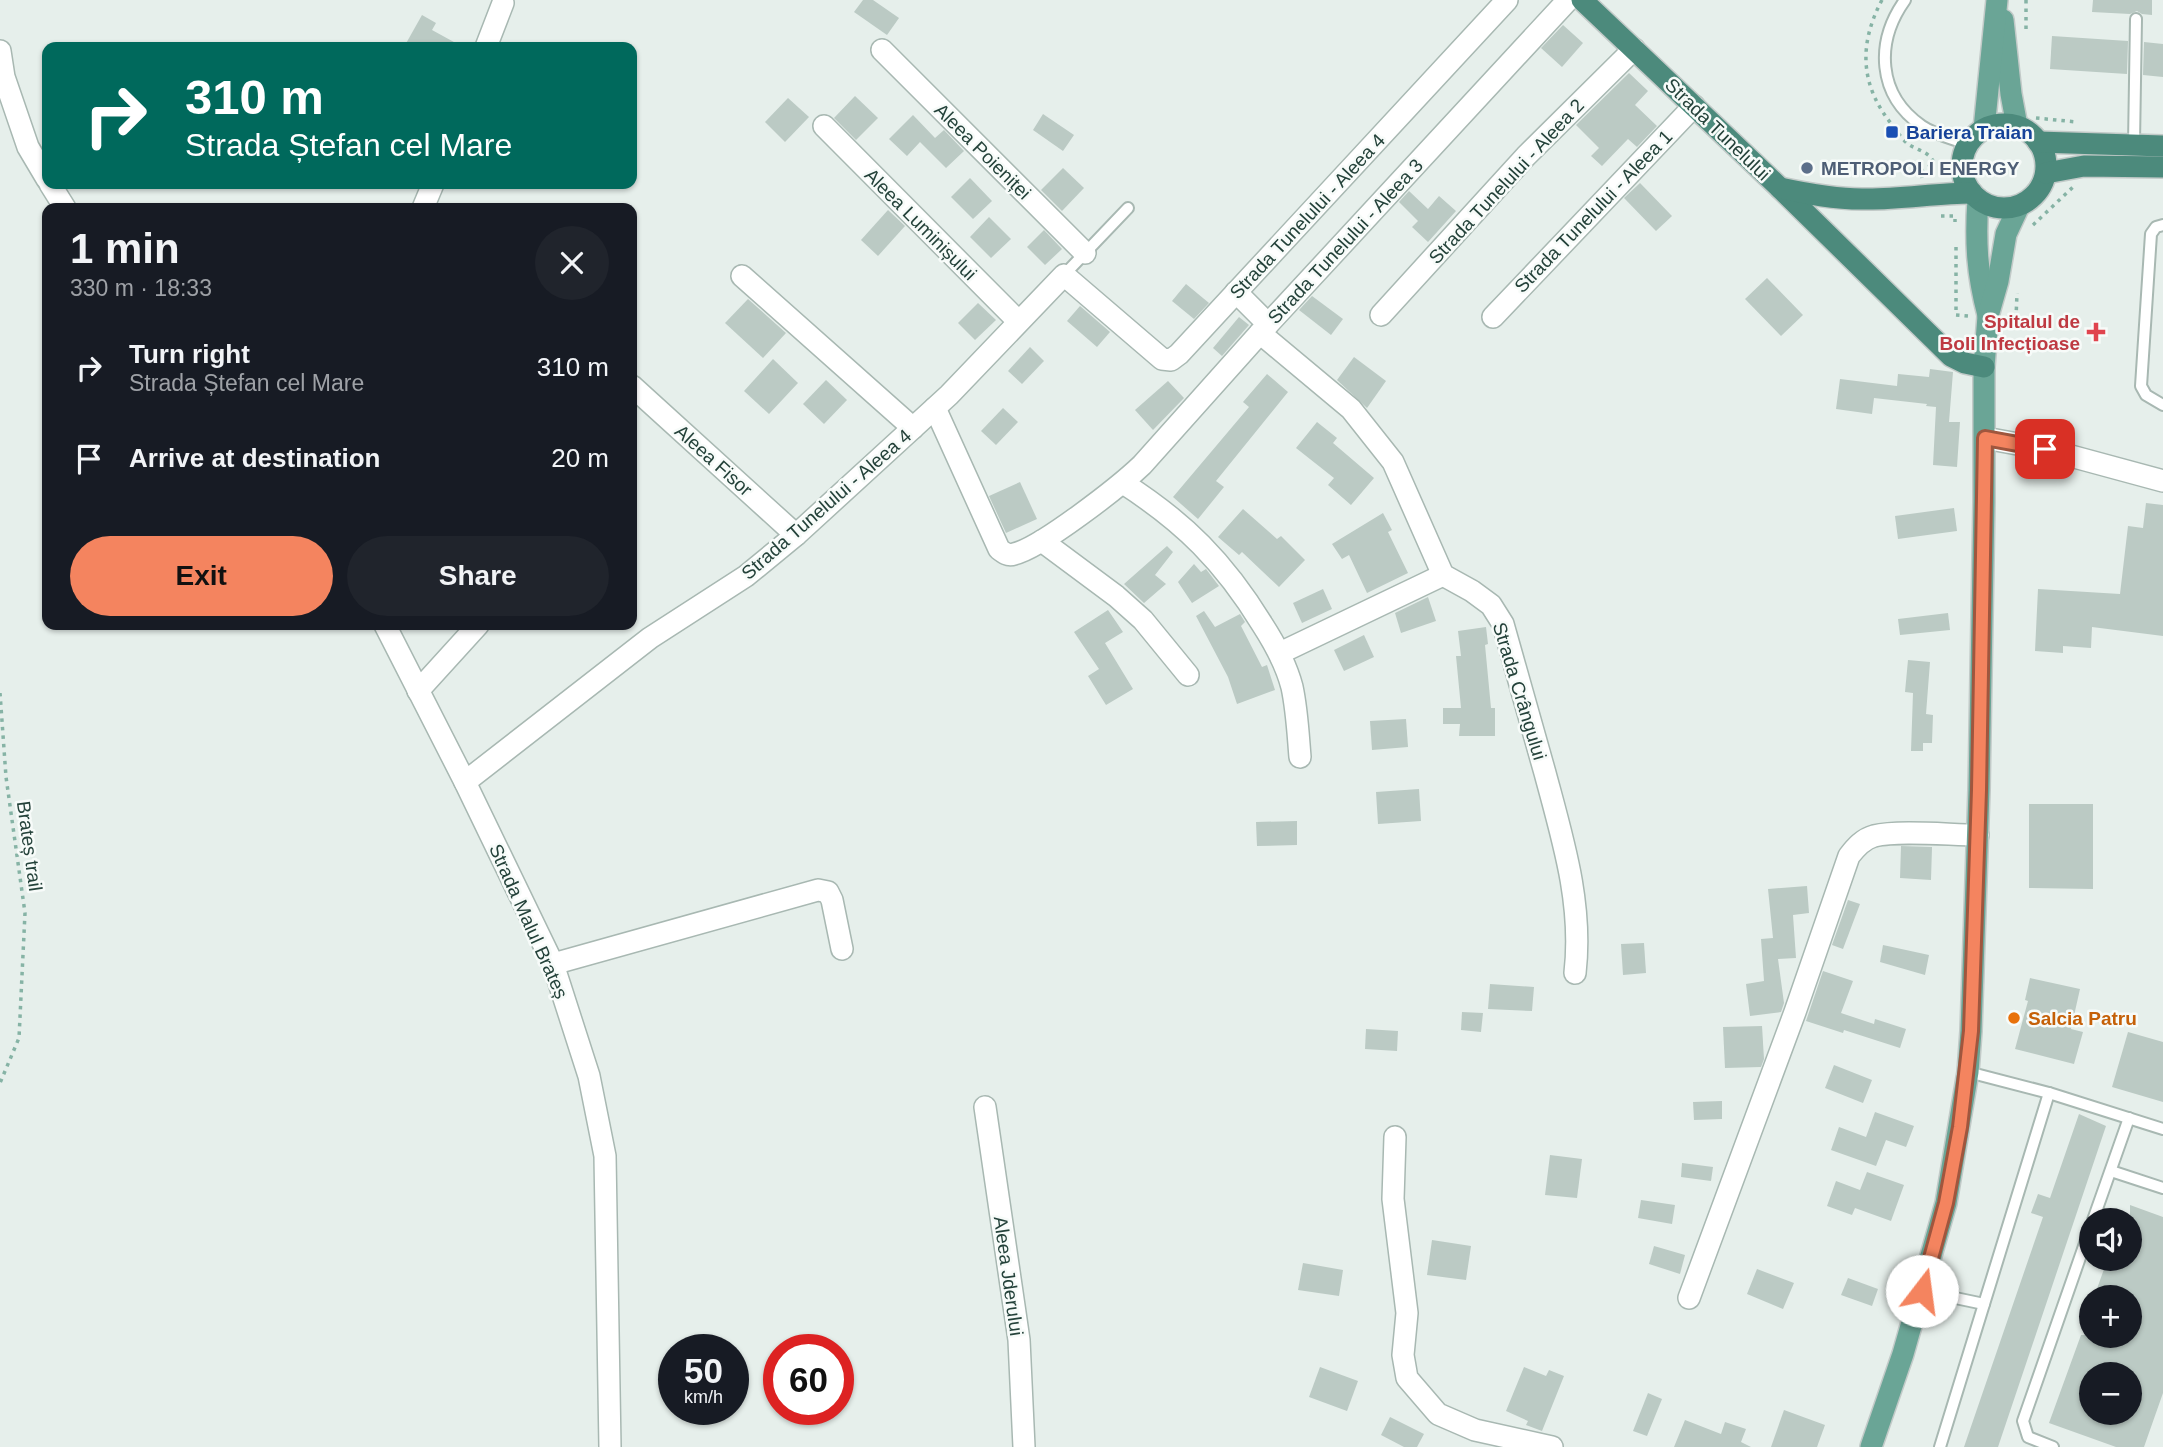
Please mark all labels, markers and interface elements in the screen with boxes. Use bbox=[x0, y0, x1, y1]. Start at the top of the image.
icon: right bbox=[70, 70, 161, 161]
text: 310 m bbox=[185, 70, 324, 124]
street label: Strada Tunelului bbox=[1661, 74, 1774, 185]
street label: Strada Tunelului - Aleea 2 bbox=[1424, 95, 1588, 268]
street label: Aleea Poieniței bbox=[930, 99, 1035, 204]
place label: Bariera Traian bbox=[1906, 122, 2033, 143]
marker: Bariera Traian bbox=[1884, 124, 1900, 140]
street label: Strada Tunelului - Aleea 1 bbox=[1510, 126, 1676, 297]
text: Strada Ștefan cel Mare bbox=[185, 127, 512, 163]
street label: Strada Tunelului - Aleea 4 bbox=[1225, 129, 1390, 303]
street label: Strada Tunelului - Aleea 3 bbox=[1263, 155, 1427, 328]
place label: METROPOLI ENERGY bbox=[1821, 158, 2020, 179]
marker: METROPOLI ENERGY bbox=[1799, 160, 1815, 176]
street label: Aleea Luminișului bbox=[861, 164, 981, 284]
text: 1 min bbox=[70, 225, 180, 272]
button: close bbox=[535, 226, 609, 300]
text: 330 m · 18:33 bbox=[70, 275, 212, 301]
place label: Spitalul de Boli Infecțioase bbox=[1940, 311, 2080, 354]
marker: Spitalul de Boli Infecțioase bbox=[2086, 322, 2106, 342]
text: Turn right bbox=[129, 339, 250, 369]
icon: right bbox=[70, 349, 108, 387]
text: 310 m bbox=[537, 352, 609, 382]
text: Strada Ștefan cel Mare bbox=[129, 370, 364, 396]
pin bbox=[2015, 419, 2075, 479]
street label: Aleea Fisor bbox=[671, 420, 757, 501]
street label: Strada Tunelului - Aleea 4 bbox=[737, 425, 916, 584]
icon: arrive bbox=[2026, 430, 2064, 468]
icon: arrive bbox=[70, 440, 108, 478]
text: Arrive at destination bbox=[129, 443, 380, 473]
text: 20 m bbox=[551, 443, 609, 473]
button: Exit bbox=[70, 536, 333, 616]
button: Share bbox=[347, 536, 609, 616]
street label: Strada Crângului bbox=[1489, 620, 1550, 762]
street label: Brateș trail bbox=[13, 800, 46, 892]
street label: Strada Malul Brateș bbox=[485, 841, 572, 1002]
place label: Salcia Patru bbox=[2028, 1008, 2137, 1029]
marker: Salcia Patru bbox=[2006, 1010, 2022, 1026]
map controls bbox=[2079, 1208, 2142, 1425]
button: sound bbox=[2079, 1208, 2142, 1271]
street label: Aleea Jderului bbox=[990, 1215, 1027, 1337]
position arrow bbox=[1885, 1254, 1959, 1328]
button: + bbox=[2079, 1285, 2142, 1348]
speed limit sign: 60 bbox=[763, 1334, 854, 1425]
text: 50 bbox=[684, 1351, 723, 1390]
button: − bbox=[2079, 1362, 2142, 1425]
text: km/h bbox=[684, 1387, 723, 1407]

